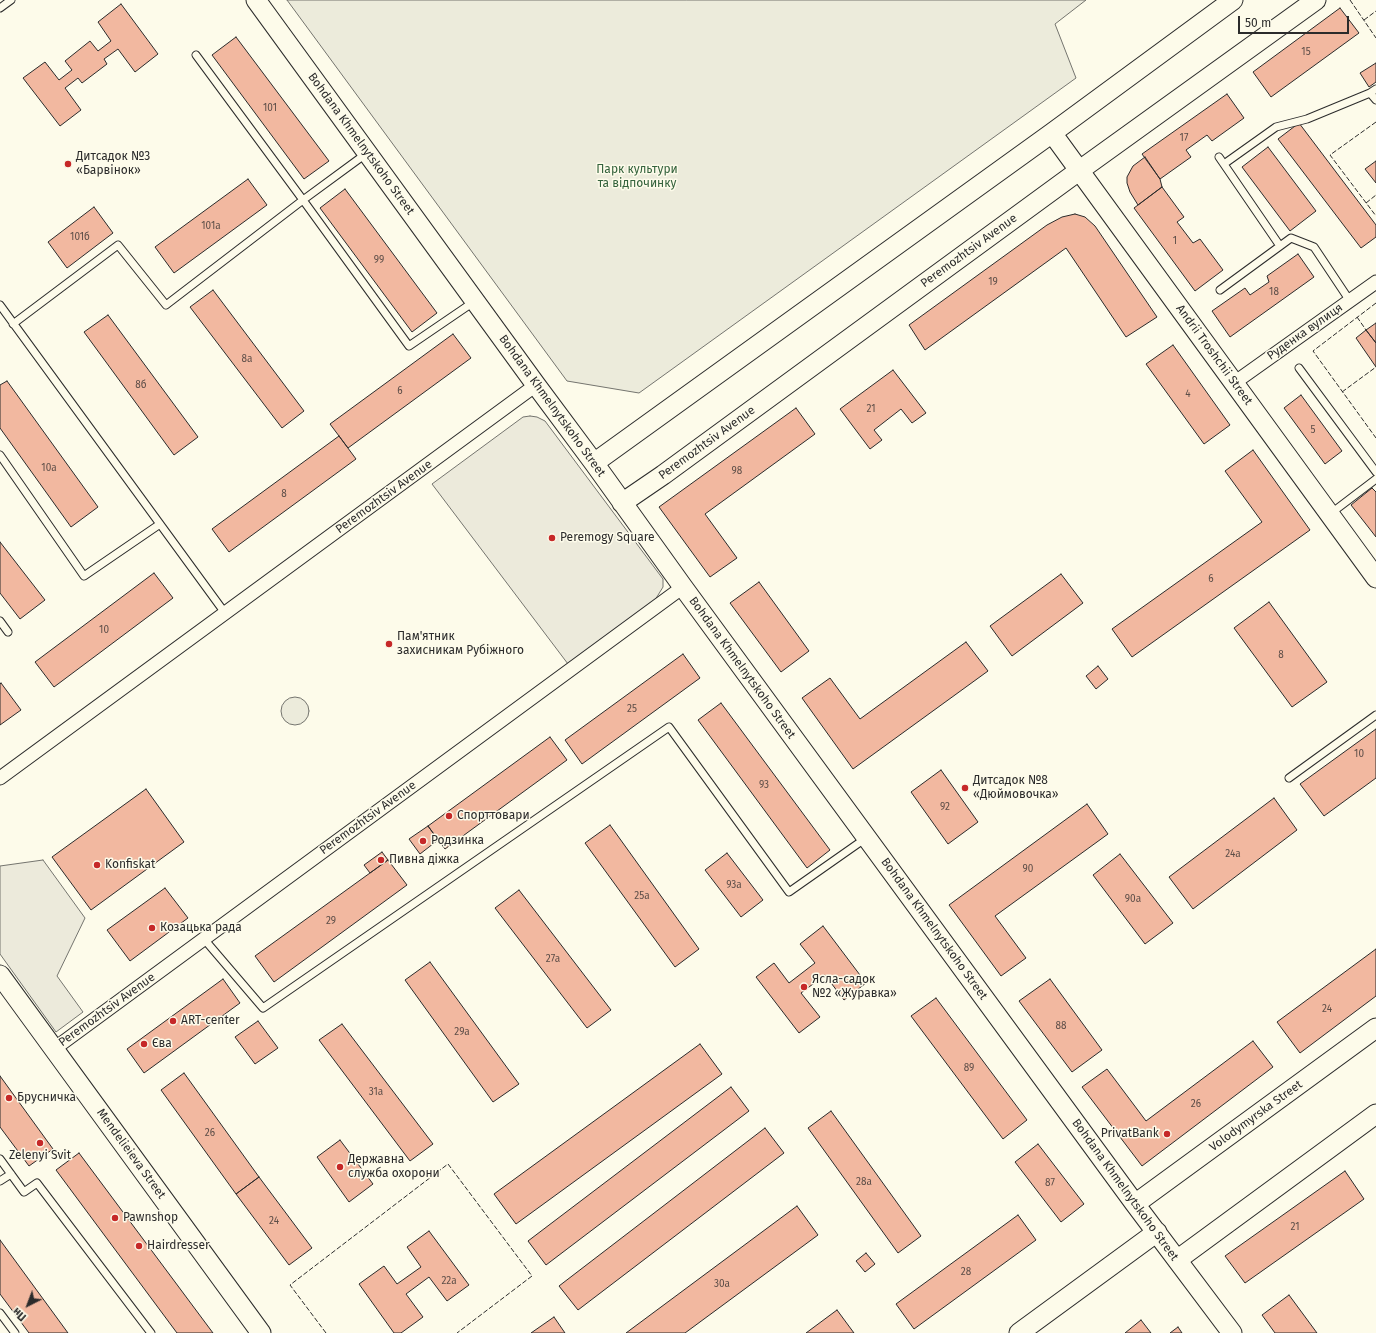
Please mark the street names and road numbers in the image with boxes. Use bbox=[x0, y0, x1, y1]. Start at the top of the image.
street label: Bohdana Khmelnytskoho Street bbox=[305, 70, 417, 218]
street label: Peremozhtsiv Avenue bbox=[918, 211, 1020, 291]
street label: Руденка вулиця bbox=[1264, 301, 1346, 363]
street label: Andrii Troshchii Street bbox=[1173, 302, 1255, 408]
street label: Bohdana Khmelnytskoho Street bbox=[496, 332, 608, 480]
street label: Peremozhtsiv Avenue bbox=[656, 403, 758, 483]
street label: Peremozhtsiv Avenue bbox=[333, 457, 435, 537]
street label: Bohdana Khmelnytskoho Street bbox=[686, 594, 798, 742]
street label: Peremozhtsiv Avenue bbox=[317, 778, 419, 858]
street label: Bohdana Khmelnytskoho Street bbox=[878, 855, 990, 1003]
street label: Peremozhtsiv Avenue bbox=[56, 970, 158, 1050]
street label: Volodymyrska Street bbox=[1207, 1077, 1305, 1155]
street label: Mendelieieva Street bbox=[93, 1106, 169, 1202]
street label: Bohdana Khmelnytskoho Street bbox=[1069, 1116, 1181, 1264]

